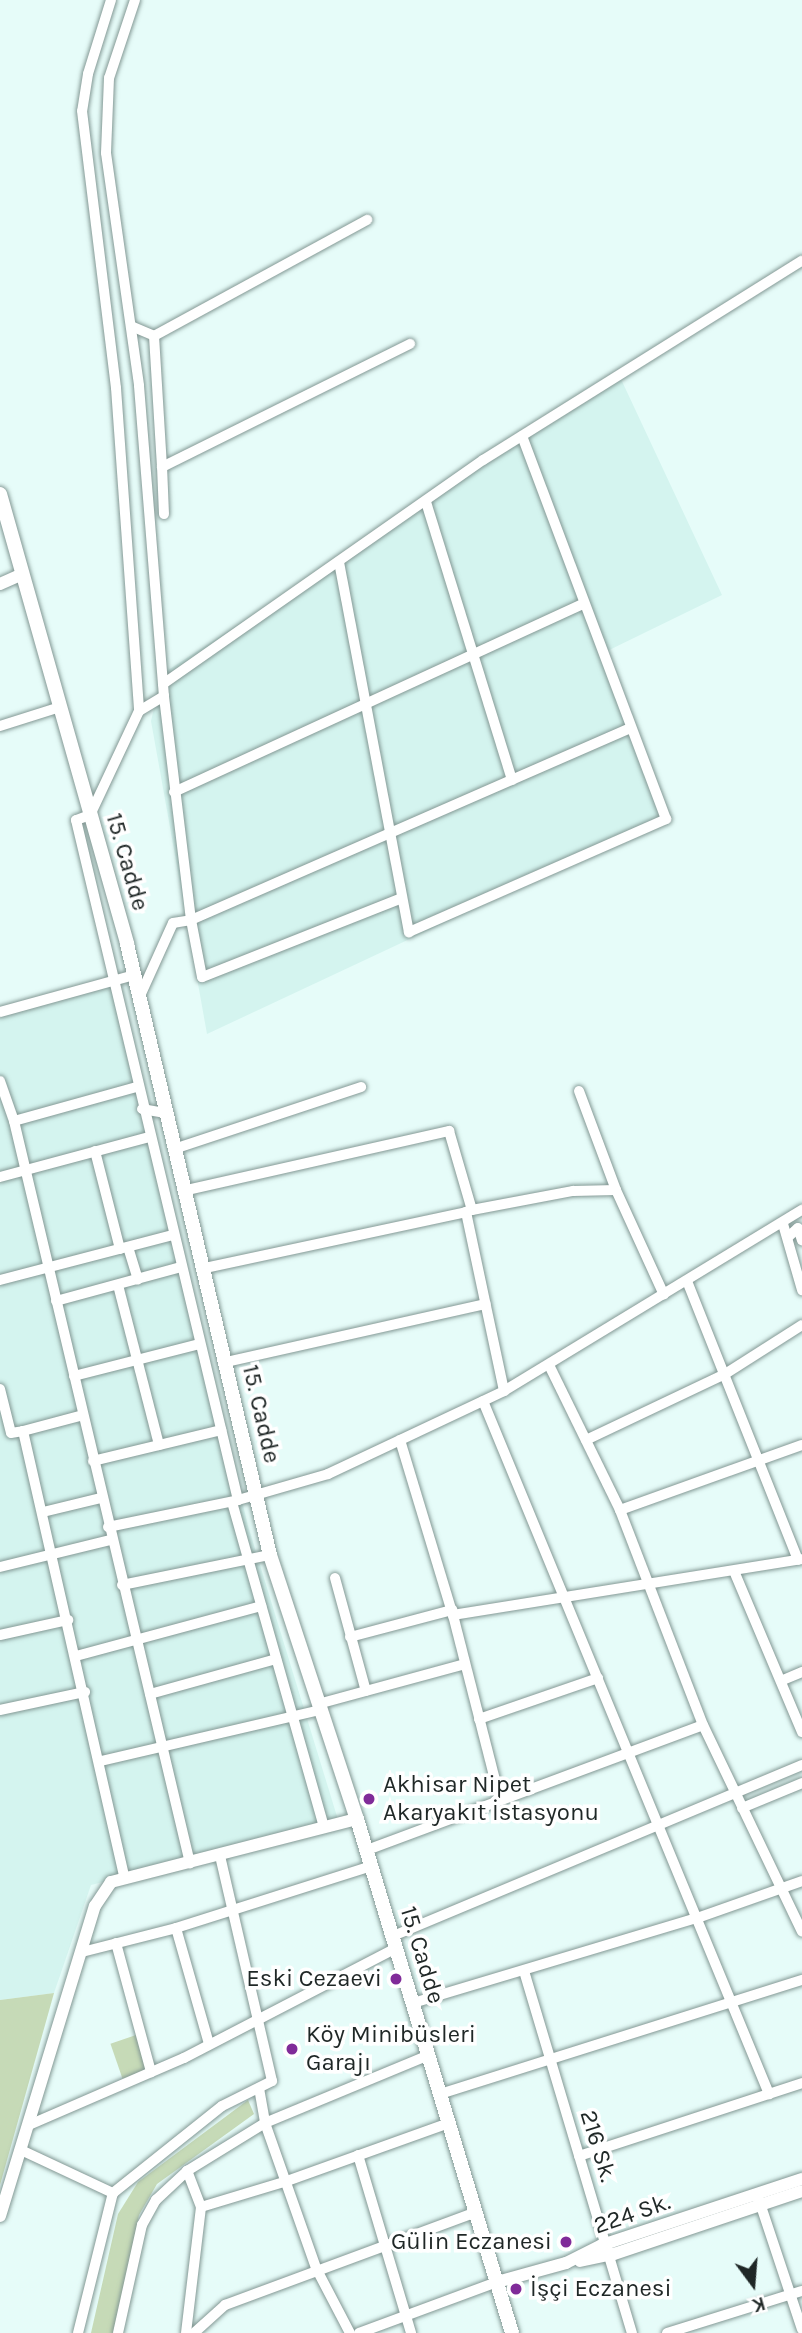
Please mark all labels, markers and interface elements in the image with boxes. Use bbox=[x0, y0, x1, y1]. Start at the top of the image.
street label: 15. Cadde bbox=[99, 810, 155, 914]
street label: 15. Cadde bbox=[236, 1362, 286, 1466]
place label: Akhisar Nipet Akaryakıt İstasyonu bbox=[383, 1771, 599, 1827]
marker: Akhisar Nipet Akaryakıt İstasyonu bbox=[361, 1791, 377, 1807]
street label: 15. Cadde bbox=[394, 1903, 450, 2007]
place label: Eski Cezaevi bbox=[246, 1965, 382, 1993]
marker: Eski Cezaevi bbox=[388, 1971, 404, 1987]
place label: Köy Minibüsleri Garajı bbox=[306, 2021, 476, 2077]
marker: Köy Minibüsleri Garajı bbox=[284, 2041, 300, 2057]
street label: 216 Sk. bbox=[573, 2107, 623, 2185]
street label: 224 Sk. bbox=[590, 2187, 674, 2241]
place label: Gülin Eczanesi bbox=[391, 2228, 552, 2256]
marker: Gülin Eczanesi bbox=[558, 2234, 574, 2250]
north arrow bbox=[718, 2249, 788, 2319]
place label: İşçi Eczanesi bbox=[530, 2275, 672, 2303]
marker: İşçi Eczanesi bbox=[508, 2281, 524, 2297]
text: K bbox=[750, 2292, 768, 2316]

